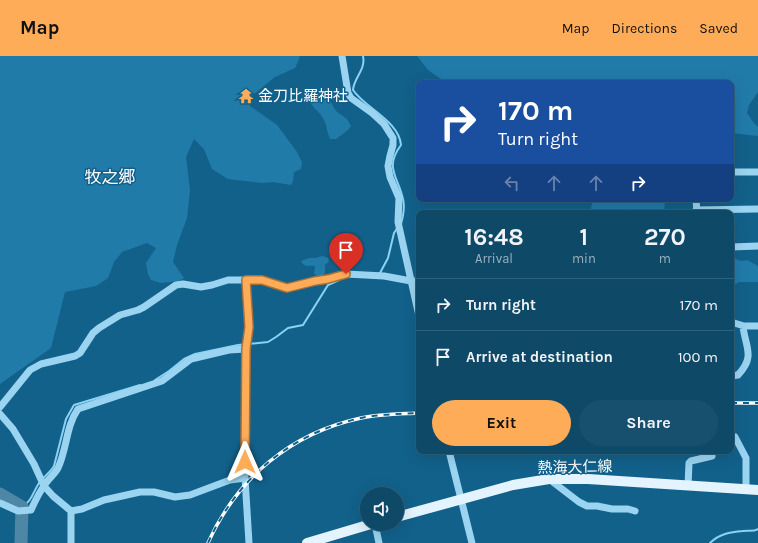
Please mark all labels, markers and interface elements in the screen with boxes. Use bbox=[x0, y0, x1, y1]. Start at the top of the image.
text: Map bbox=[20, 17, 59, 39]
text: Map bbox=[562, 20, 590, 37]
text: Directions bbox=[612, 20, 677, 37]
text: Saved bbox=[699, 20, 738, 37]
temple icon: 金刀比羅神社 bbox=[237, 87, 255, 105]
place label: 金刀比羅神社 bbox=[258, 87, 348, 105]
text: 170 m bbox=[498, 94, 573, 127]
icon: right bbox=[432, 96, 484, 148]
text: Turn right bbox=[498, 128, 578, 150]
district label: 牧之郷 bbox=[85, 167, 136, 187]
icon: left bbox=[501, 172, 523, 194]
icon: ahead bbox=[543, 172, 565, 194]
icon: ahead bbox=[585, 172, 607, 194]
icon: right bbox=[627, 172, 649, 194]
text: 16:48 bbox=[464, 223, 524, 251]
text: 1 bbox=[580, 223, 588, 251]
text: 270 bbox=[644, 223, 686, 251]
pin bbox=[329, 233, 363, 274]
icon: arrive bbox=[335, 239, 357, 261]
text: Arrival bbox=[475, 251, 513, 266]
text: min bbox=[572, 251, 596, 266]
text: m bbox=[659, 251, 671, 266]
icon: right bbox=[432, 294, 454, 316]
text: Turn right bbox=[466, 296, 536, 314]
text: 170 m bbox=[680, 296, 718, 314]
icon: arrive bbox=[432, 346, 454, 368]
text: Arrive at destination bbox=[466, 348, 613, 366]
text: 100 m bbox=[678, 348, 718, 366]
button: Exit bbox=[432, 400, 571, 446]
button: Share bbox=[579, 400, 718, 446]
position arrow bbox=[224, 441, 266, 483]
street label: 熱海大仁線 bbox=[537, 457, 613, 477]
map controls bbox=[360, 487, 404, 531]
button: sound bbox=[360, 487, 404, 531]

